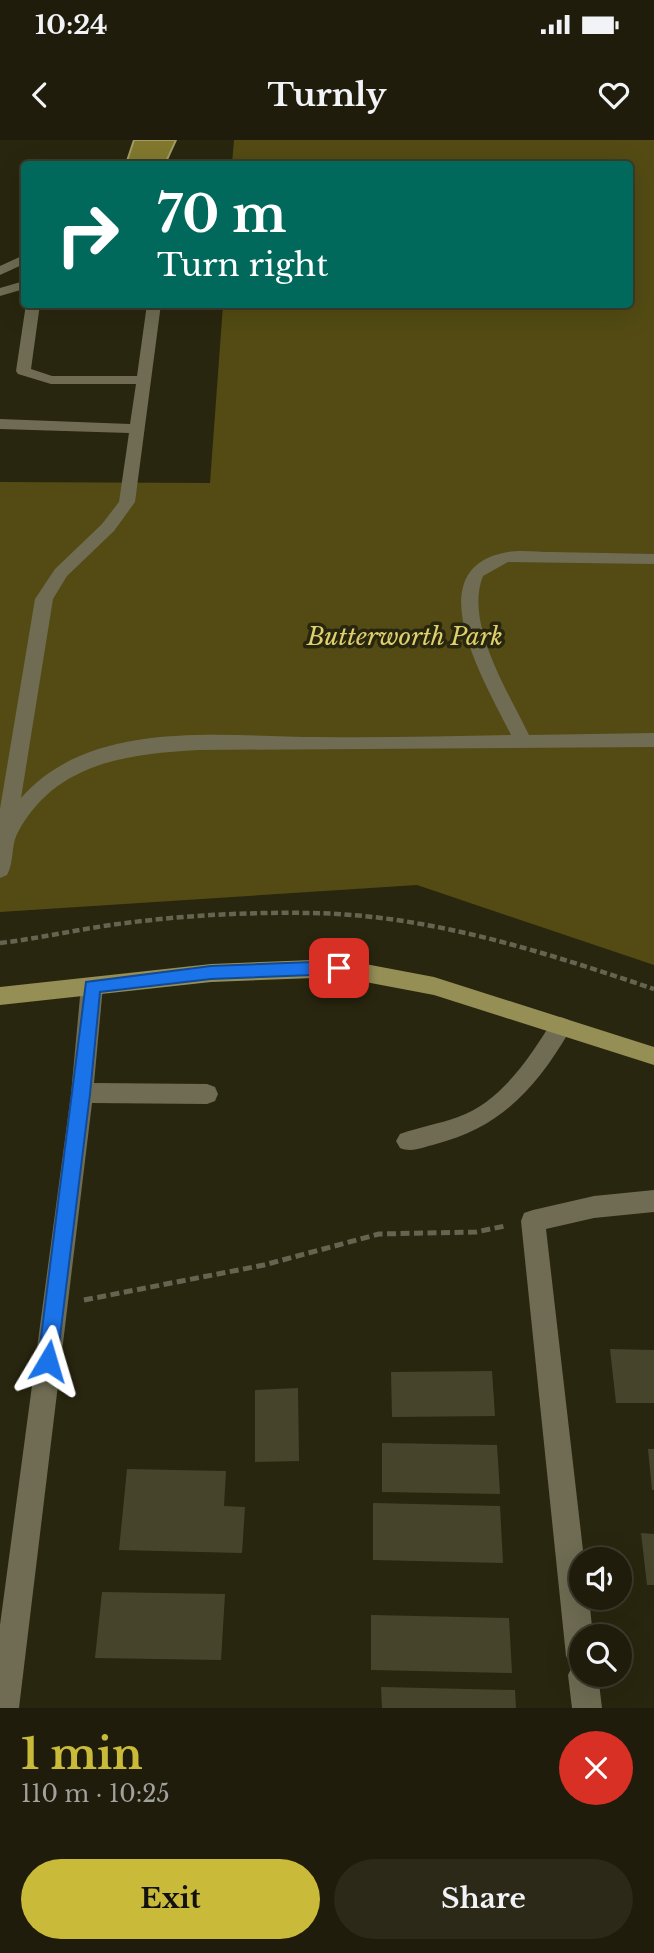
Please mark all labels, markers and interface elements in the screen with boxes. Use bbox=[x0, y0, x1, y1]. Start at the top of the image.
text: 10:24 bbox=[35, 9, 108, 41]
text: Turnly bbox=[267, 75, 387, 115]
icon: back bbox=[21, 76, 59, 114]
icon: heart bbox=[595, 76, 633, 114]
text: 70 m bbox=[157, 184, 287, 245]
icon: right bbox=[42, 189, 133, 280]
text: Turn right bbox=[157, 245, 328, 285]
park label: Butterworth Park bbox=[306, 622, 503, 651]
pin bbox=[309, 938, 369, 998]
icon: arrive bbox=[320, 949, 358, 987]
position arrow bbox=[11, 1324, 85, 1398]
map controls bbox=[569, 1547, 632, 1687]
button: sound bbox=[569, 1547, 632, 1610]
button: search bbox=[569, 1624, 632, 1687]
text: 1 min bbox=[21, 1728, 143, 1780]
button: close bbox=[559, 1731, 633, 1805]
text: 110 m · 10:25 bbox=[21, 1780, 169, 1808]
button: Exit bbox=[21, 1859, 320, 1939]
button: Share bbox=[334, 1859, 633, 1939]

